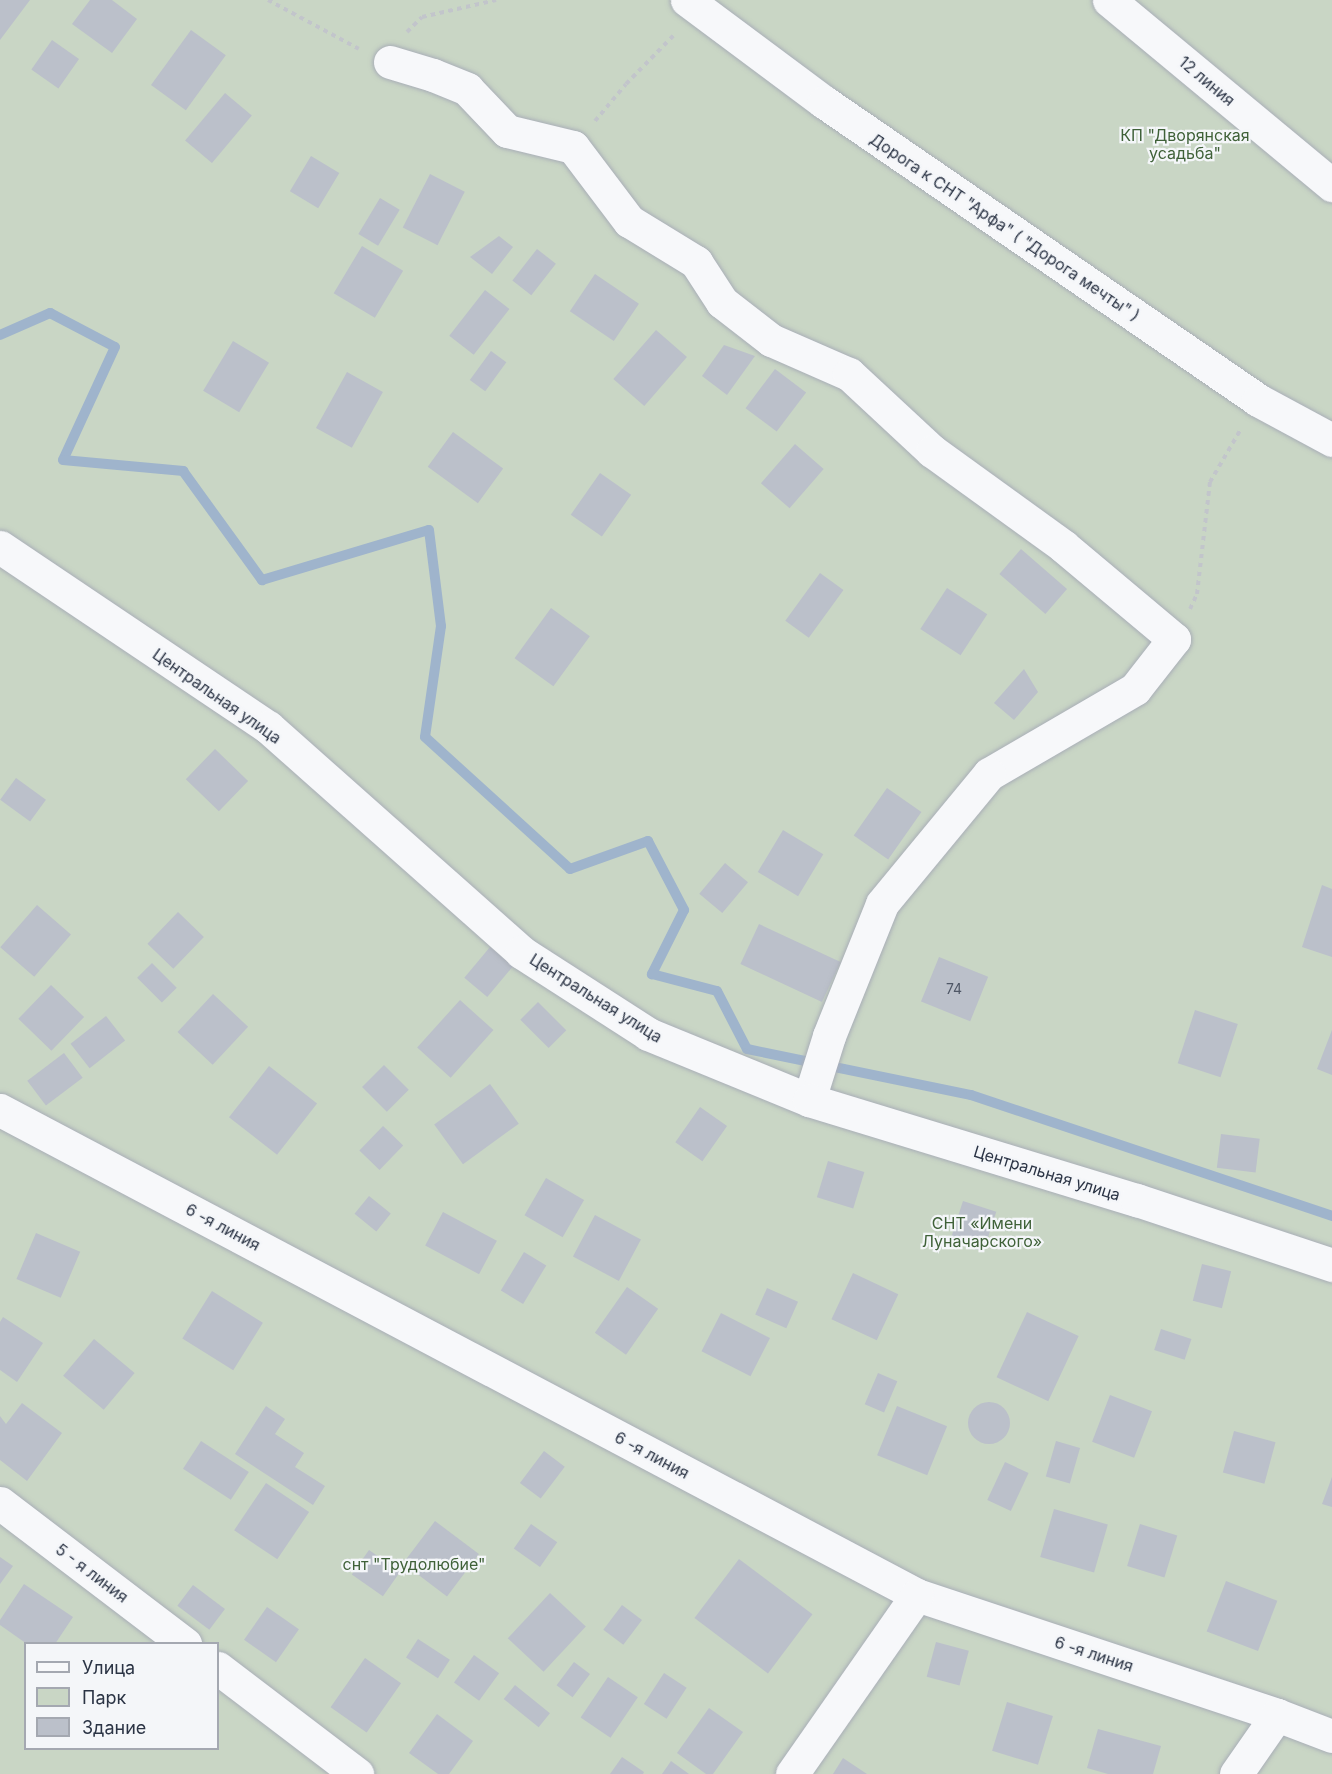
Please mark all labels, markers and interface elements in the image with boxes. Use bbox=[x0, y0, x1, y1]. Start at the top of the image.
street label: 12 линия bbox=[1175, 52, 1239, 110]
park label: КП "Дворянская усадьба" bbox=[1120, 125, 1250, 163]
street label: Дорога к СНТ "Арфа" ( "Дорога мечты" ) bbox=[866, 129, 1144, 325]
street label: Центральная улица bbox=[149, 644, 285, 748]
street label: Центральная улица bbox=[526, 949, 666, 1047]
house number: 74 bbox=[946, 981, 962, 997]
street label: Центральная улица bbox=[971, 1142, 1123, 1204]
street label: 6 -я линия bbox=[182, 1199, 264, 1255]
park label: СНТ «Имени Луначарского» bbox=[922, 1213, 1042, 1251]
street label: 6 -я линия bbox=[611, 1427, 693, 1483]
street label: 5 - я линия bbox=[52, 1539, 132, 1607]
park label: снт "Трудолюбие" bbox=[343, 1554, 485, 1574]
street label: 6 -я линия bbox=[1052, 1632, 1136, 1676]
legend bbox=[24, 1642, 219, 1750]
text: Улица bbox=[82, 1657, 135, 1678]
text: Парк bbox=[82, 1687, 126, 1708]
text: Здание bbox=[82, 1717, 146, 1738]

